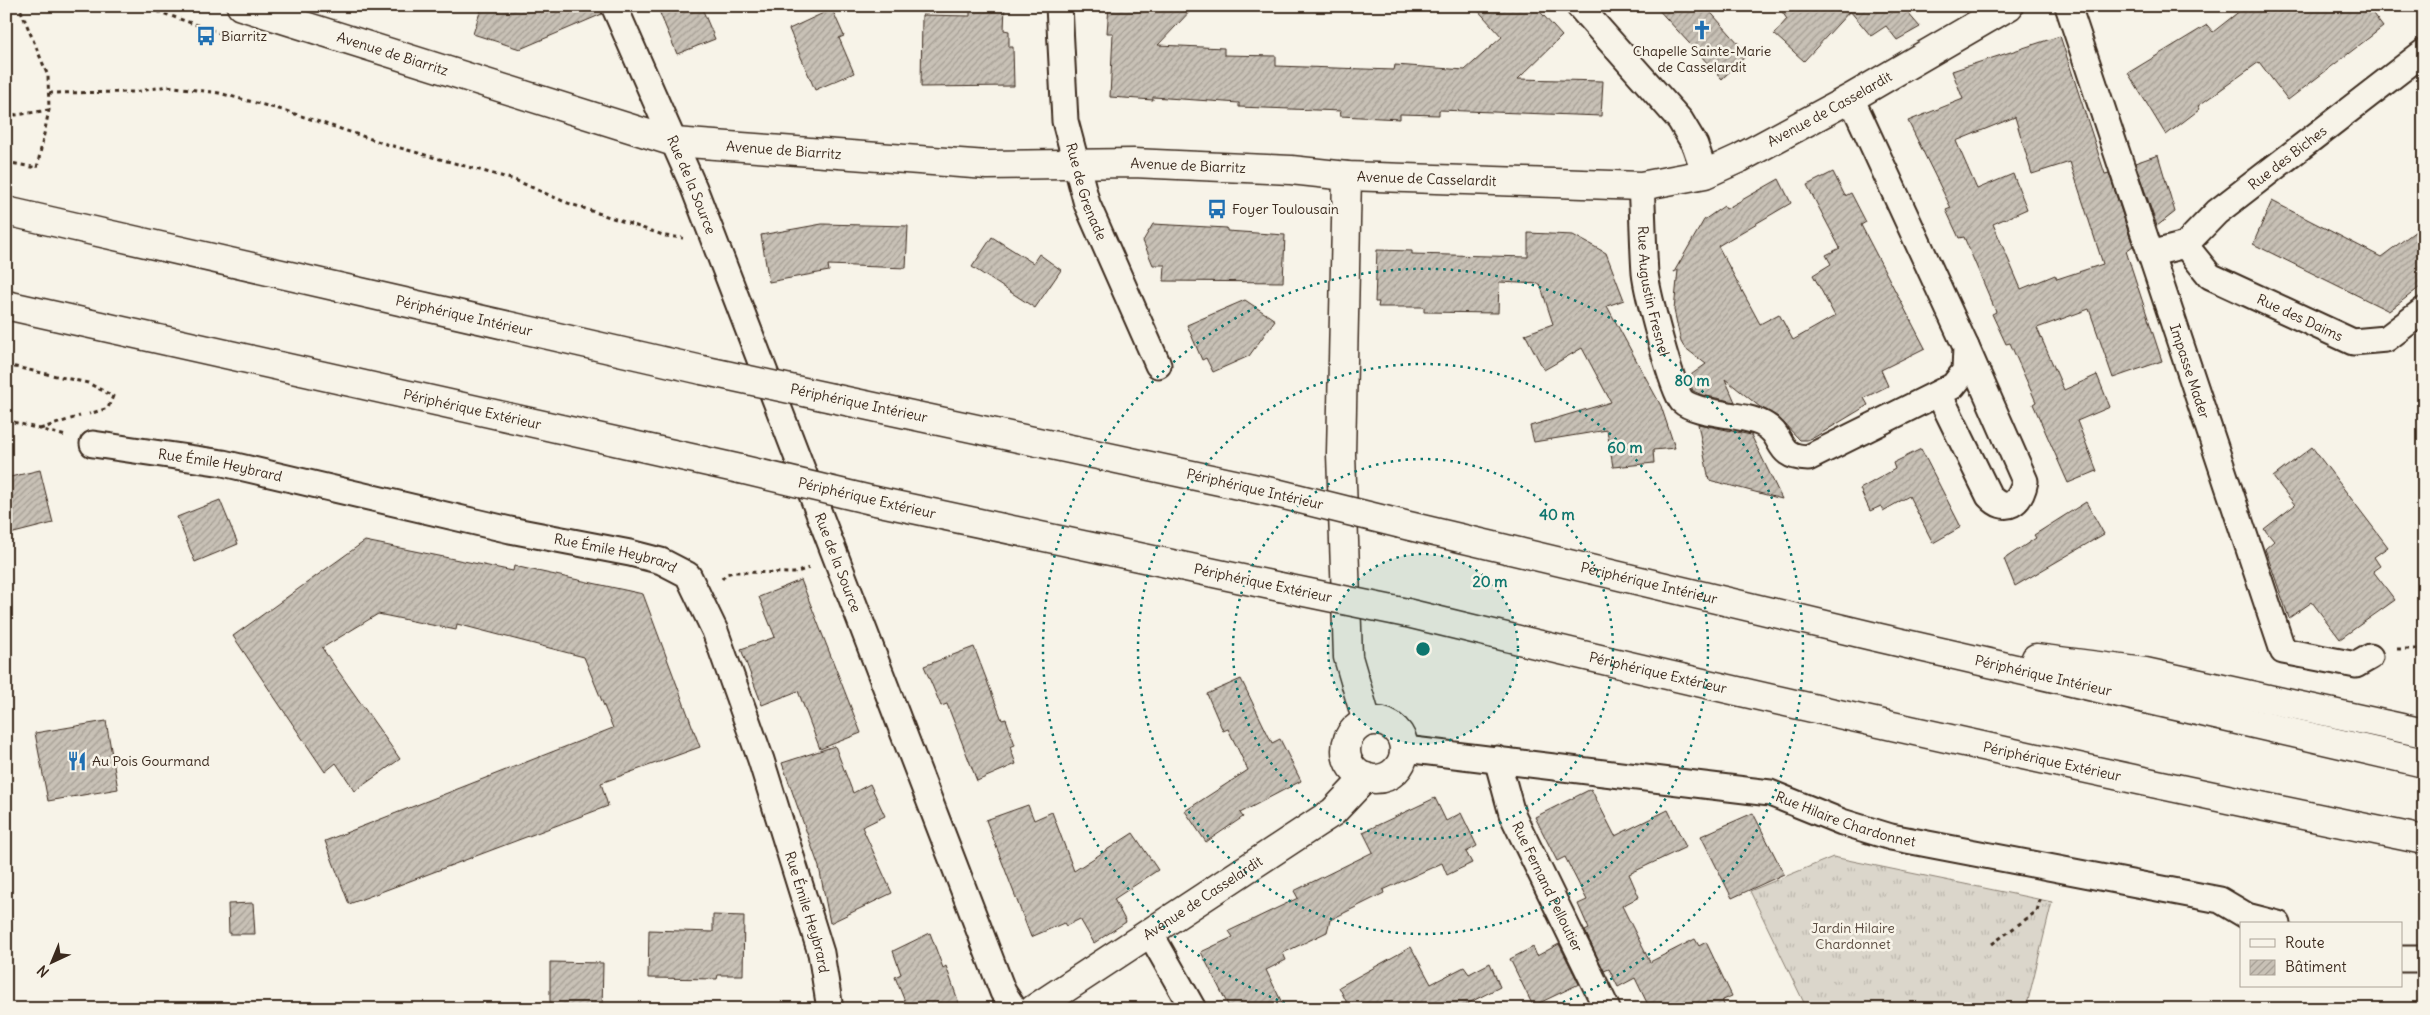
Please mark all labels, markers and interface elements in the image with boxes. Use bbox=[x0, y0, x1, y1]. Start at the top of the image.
church icon: Chapelle Sainte-Marie de Casselardit bbox=[1691, 19, 1713, 41]
bus stop icon: Biarritz bbox=[195, 25, 217, 47]
place label: Biarritz bbox=[221, 27, 268, 45]
street label: Avenue de Biarritz bbox=[335, 28, 451, 80]
place label: Chapelle Sainte-Marie de Casselardit bbox=[1633, 42, 1771, 76]
street label: Avenue de Casselardit bbox=[1764, 67, 1895, 151]
street label: Rue des Biches bbox=[2244, 122, 2330, 194]
street label: Rue de la Source bbox=[663, 133, 720, 237]
street label: Avenue de Biarritz bbox=[726, 137, 842, 163]
street label: Rue de Grenade bbox=[1062, 141, 1111, 243]
street label: Avenue de Biarritz bbox=[1130, 154, 1247, 177]
street label: Avenue de Casselardit bbox=[1357, 167, 1497, 190]
bus stop icon: Foyer Toulousain bbox=[1206, 198, 1228, 220]
place label: Foyer Toulousain bbox=[1232, 200, 1339, 218]
street label: Rue Augustin Fresnel bbox=[1634, 226, 1674, 358]
street label: Rue des Daims bbox=[2254, 290, 2346, 345]
street label: Périphérique Intérieur bbox=[394, 291, 535, 340]
street label: Impasse Mader bbox=[2166, 322, 2214, 421]
text: 80 m bbox=[1674, 371, 1710, 390]
street label: Périphérique Intérieur bbox=[789, 380, 930, 426]
street label: Périphérique Extérieur bbox=[402, 385, 544, 433]
text: 60 m bbox=[1607, 438, 1643, 457]
street label: Rue Émile Heybrard bbox=[157, 445, 284, 486]
street label: Périphérique Intérieur bbox=[1185, 465, 1325, 514]
street label: Périphérique Extérieur bbox=[796, 473, 938, 523]
text: 40 m bbox=[1539, 505, 1575, 524]
street label: Rue de la Source bbox=[811, 510, 865, 615]
street label: Rue Émile Heybrard bbox=[552, 530, 680, 577]
street label: Périphérique Intérieur bbox=[1579, 558, 1720, 608]
street label: Périphérique Extérieur bbox=[1192, 560, 1334, 607]
text: 20 m bbox=[1473, 572, 1507, 591]
centre of rings bbox=[1414, 640, 1432, 658]
street label: Périphérique Extérieur bbox=[1587, 648, 1729, 697]
street label: Périphérique Intérieur bbox=[1973, 651, 2114, 700]
street label: Périphérique Extérieur bbox=[1981, 738, 2123, 785]
restaurant icon: Au Pois Gourmand bbox=[66, 750, 88, 772]
place label: Au Pois Gourmand bbox=[92, 752, 210, 770]
street label: Rue Hilaire Chardonnet bbox=[1773, 787, 1917, 851]
street label: Rue Fernand Pelloutier bbox=[1508, 819, 1587, 955]
street label: Rue Émile Heybrard bbox=[781, 849, 833, 974]
street label: Avenue de Casselardit bbox=[1139, 852, 1266, 944]
park label: Jardin Hilaire Chardonnet bbox=[1811, 919, 1895, 953]
legend bbox=[2240, 922, 2402, 988]
text: Route bbox=[2285, 933, 2325, 952]
north arrow bbox=[28, 938, 78, 988]
text: Bâtiment bbox=[2285, 957, 2347, 976]
text: N bbox=[33, 962, 53, 981]

